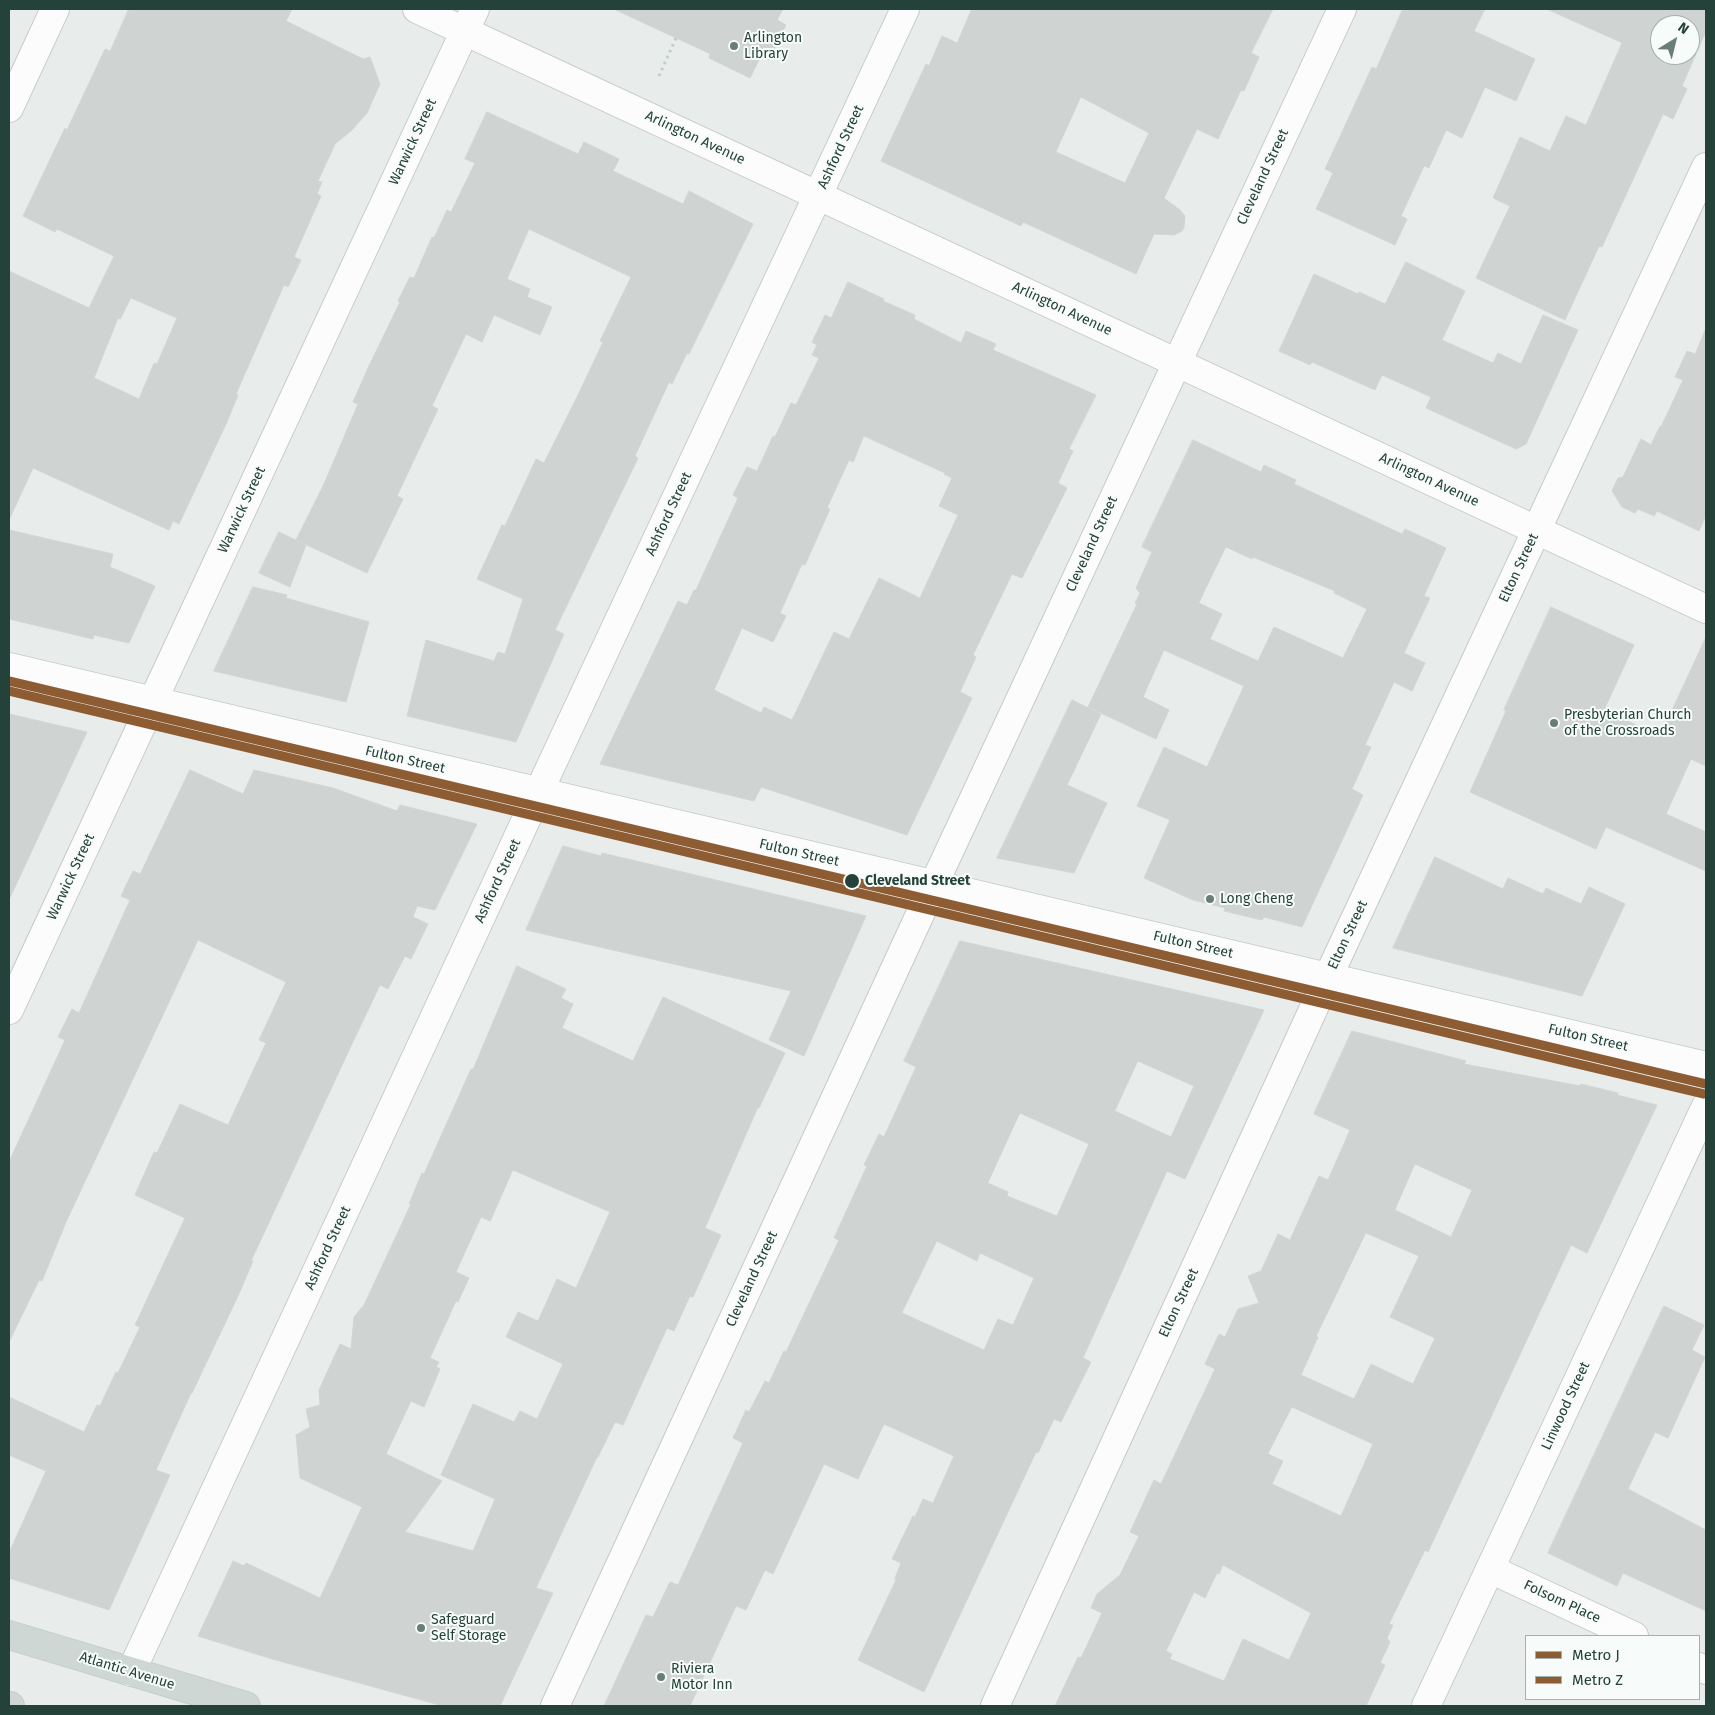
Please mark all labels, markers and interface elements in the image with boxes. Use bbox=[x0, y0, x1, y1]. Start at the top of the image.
north arrow bbox=[1650, 15, 1700, 65]
text: N bbox=[1675, 19, 1692, 38]
place label: Arlington Library bbox=[744, 30, 802, 62]
marker: Arlington Library bbox=[728, 40, 740, 52]
street label: Warwick Street bbox=[386, 96, 440, 188]
street label: Ashford Street bbox=[814, 102, 868, 192]
street label: Arlington Avenue bbox=[642, 107, 748, 169]
street label: Cleveland Street bbox=[1233, 126, 1293, 228]
street label: Arlington Avenue bbox=[1009, 278, 1115, 340]
street label: Arlington Avenue bbox=[1376, 449, 1482, 511]
street label: Warwick Street bbox=[215, 464, 269, 556]
street label: Ashford Street bbox=[642, 469, 696, 559]
street label: Cleveland Street bbox=[1062, 493, 1122, 595]
street label: Elton Street bbox=[1496, 531, 1542, 605]
place label: Presbyterian Church of the Crossroads bbox=[1564, 707, 1691, 740]
marker: Presbyterian Church of the Crossroads bbox=[1548, 717, 1560, 729]
street label: Fulton Street bbox=[363, 743, 447, 777]
street label: Warwick Street bbox=[44, 831, 98, 923]
street label: Ashford Street bbox=[471, 836, 525, 926]
street label: Fulton Street bbox=[757, 836, 841, 870]
marker: Cleveland Street bbox=[843, 872, 861, 890]
place label: Cleveland Street bbox=[865, 873, 970, 889]
place label: Long Cheng bbox=[1220, 891, 1293, 907]
marker: Long Cheng bbox=[1204, 893, 1216, 905]
street label: Elton Street bbox=[1325, 898, 1371, 972]
street label: Fulton Street bbox=[1151, 928, 1235, 962]
street label: Fulton Street bbox=[1546, 1021, 1630, 1055]
street label: Ashford Street bbox=[301, 1203, 355, 1293]
street label: Cleveland Street bbox=[722, 1228, 782, 1330]
street label: Elton Street bbox=[1156, 1266, 1202, 1340]
street label: Linwood Street bbox=[1538, 1359, 1594, 1453]
street label: Folsom Place bbox=[1521, 1577, 1603, 1627]
place label: Safeguard Self Storage bbox=[431, 1612, 506, 1644]
marker: Safeguard Self Storage bbox=[415, 1622, 427, 1634]
legend bbox=[1525, 1635, 1700, 1700]
text: Metro J bbox=[1572, 1646, 1620, 1664]
street label: Atlantic Avenue bbox=[77, 1649, 177, 1693]
place label: Riviera Motor Inn bbox=[671, 1661, 733, 1694]
marker: Riviera Motor Inn bbox=[655, 1671, 667, 1683]
text: Metro Z bbox=[1572, 1671, 1623, 1689]

